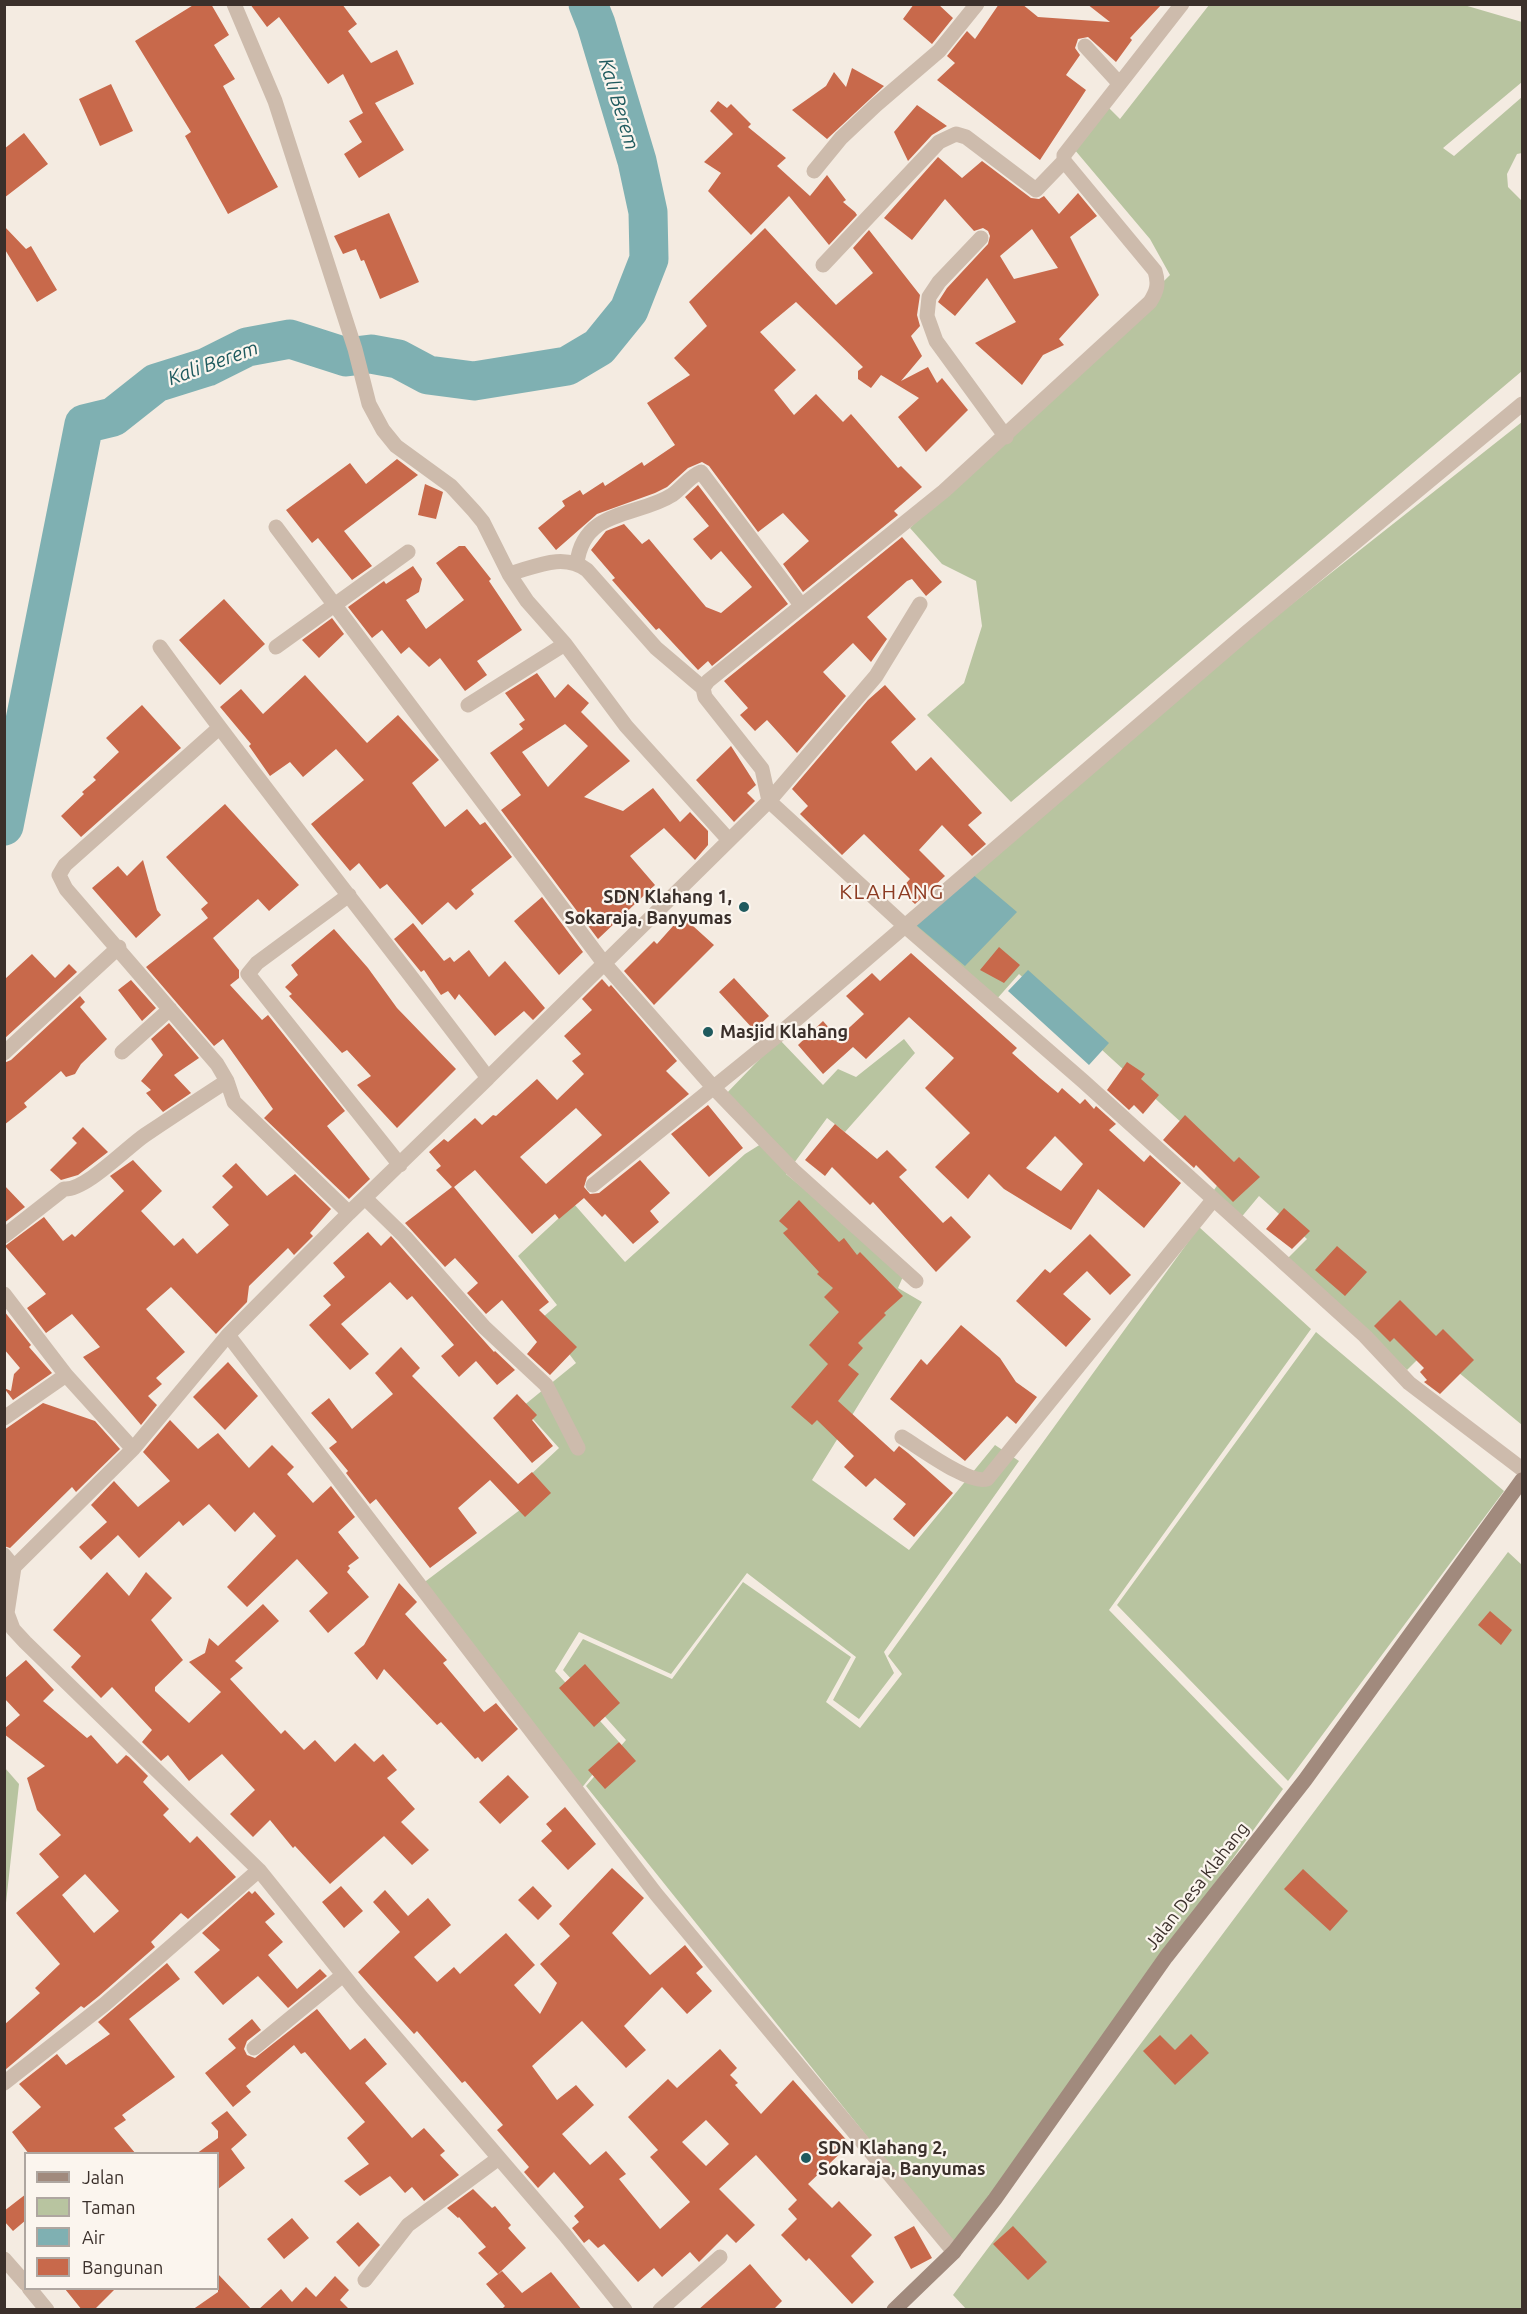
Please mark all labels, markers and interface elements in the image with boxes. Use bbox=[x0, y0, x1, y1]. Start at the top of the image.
water label: Kali Berem bbox=[594, 55, 644, 153]
water label: Kali Berem bbox=[164, 336, 262, 390]
district label: KLAHANG bbox=[839, 879, 945, 905]
place label: SDN Klahang 1, Sokaraja, Banyumas bbox=[565, 886, 732, 928]
marker: SDN Klahang 1, Sokaraja, Banyumas bbox=[737, 900, 751, 914]
place label: Masjid Klahang bbox=[720, 1021, 848, 1043]
marker: Masjid Klahang bbox=[701, 1025, 715, 1039]
street label: Jalan Desa Klahang bbox=[1141, 1818, 1253, 1954]
place label: SDN Klahang 2, Sokaraja, Banyumas bbox=[818, 2137, 985, 2180]
marker: SDN Klahang 2, Sokaraja, Banyumas bbox=[799, 2151, 813, 2165]
legend bbox=[24, 2152, 219, 2290]
text: Jalan bbox=[82, 2167, 124, 2187]
text: Taman bbox=[82, 2197, 136, 2217]
text: Air bbox=[82, 2227, 105, 2247]
text: Bangunan bbox=[82, 2257, 163, 2277]

